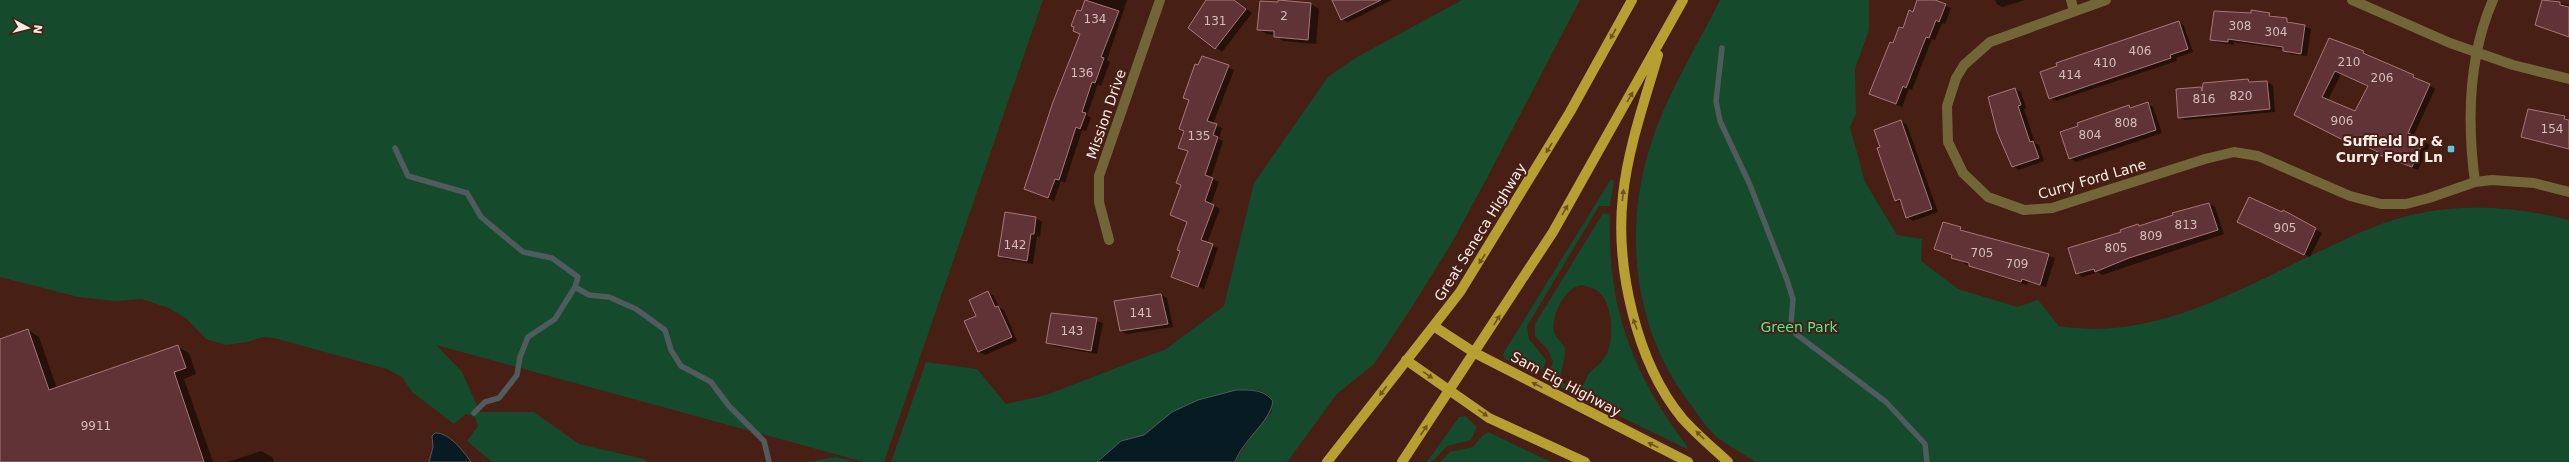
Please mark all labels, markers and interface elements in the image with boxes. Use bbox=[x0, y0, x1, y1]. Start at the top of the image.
north arrow bbox=[8, 8, 48, 48]
house number: 2 bbox=[1280, 9, 1288, 23]
house number: 134 bbox=[1084, 12, 1106, 26]
house number: 131 bbox=[1204, 14, 1226, 28]
house number: 308 bbox=[2229, 19, 2251, 33]
text: N bbox=[30, 24, 44, 35]
house number: 304 bbox=[2265, 25, 2287, 39]
one-way arrow bbox=[1610, 28, 1616, 40]
house number: 406 bbox=[2129, 44, 2151, 58]
house number: 210 bbox=[2338, 55, 2360, 69]
house number: 410 bbox=[2094, 56, 2116, 70]
house number: 136 bbox=[1071, 66, 1093, 80]
street label: Mission Drive bbox=[1083, 67, 1129, 161]
house number: 414 bbox=[2059, 68, 2081, 82]
house number: 206 bbox=[2371, 71, 2393, 85]
house number: 820 bbox=[2230, 89, 2252, 103]
one-way arrow bbox=[1626, 91, 1633, 103]
house number: 816 bbox=[2193, 92, 2215, 106]
house number: 906 bbox=[2331, 114, 2353, 128]
house number: 808 bbox=[2115, 116, 2137, 130]
house number: 154 bbox=[2541, 122, 2563, 136]
house number: 804 bbox=[2079, 128, 2101, 142]
house number: 135 bbox=[1188, 129, 1210, 143]
place label: Suffield Dr & Curry Ford Ln bbox=[2336, 133, 2443, 165]
one-way arrow bbox=[1546, 142, 1553, 153]
marker: Suffield Dr & Curry Ford Ln bbox=[2446, 144, 2456, 154]
street label: Curry Ford Lane bbox=[2036, 156, 2148, 202]
street label: Great Seneca Highway bbox=[1431, 160, 1529, 304]
one-way arrow bbox=[1620, 189, 1626, 201]
one-way arrow bbox=[1562, 204, 1569, 216]
house number: 813 bbox=[2175, 218, 2197, 232]
house number: 905 bbox=[2274, 221, 2296, 235]
house number: 809 bbox=[2140, 229, 2162, 243]
house number: 142 bbox=[1004, 238, 1026, 252]
house number: 805 bbox=[2105, 241, 2127, 255]
house number: 705 bbox=[1971, 246, 1993, 260]
one-way arrow bbox=[1478, 253, 1486, 264]
house number: 709 bbox=[2006, 257, 2028, 271]
house number: 141 bbox=[1130, 306, 1152, 320]
one-way arrow bbox=[1493, 314, 1500, 326]
one-way arrow bbox=[1632, 317, 1638, 329]
park label: Green Park bbox=[1760, 319, 1838, 335]
house number: 143 bbox=[1061, 324, 1083, 338]
street label: Sam Eig Highway bbox=[1508, 348, 1624, 420]
one-way arrow bbox=[1423, 371, 1434, 379]
one-way arrow bbox=[1532, 382, 1543, 389]
one-way arrow bbox=[1378, 385, 1387, 396]
one-way arrow bbox=[1477, 409, 1488, 417]
house number: 9911 bbox=[81, 419, 111, 433]
one-way arrow bbox=[1420, 425, 1428, 435]
one-way arrow bbox=[1695, 430, 1705, 440]
one-way arrow bbox=[1647, 441, 1659, 448]

